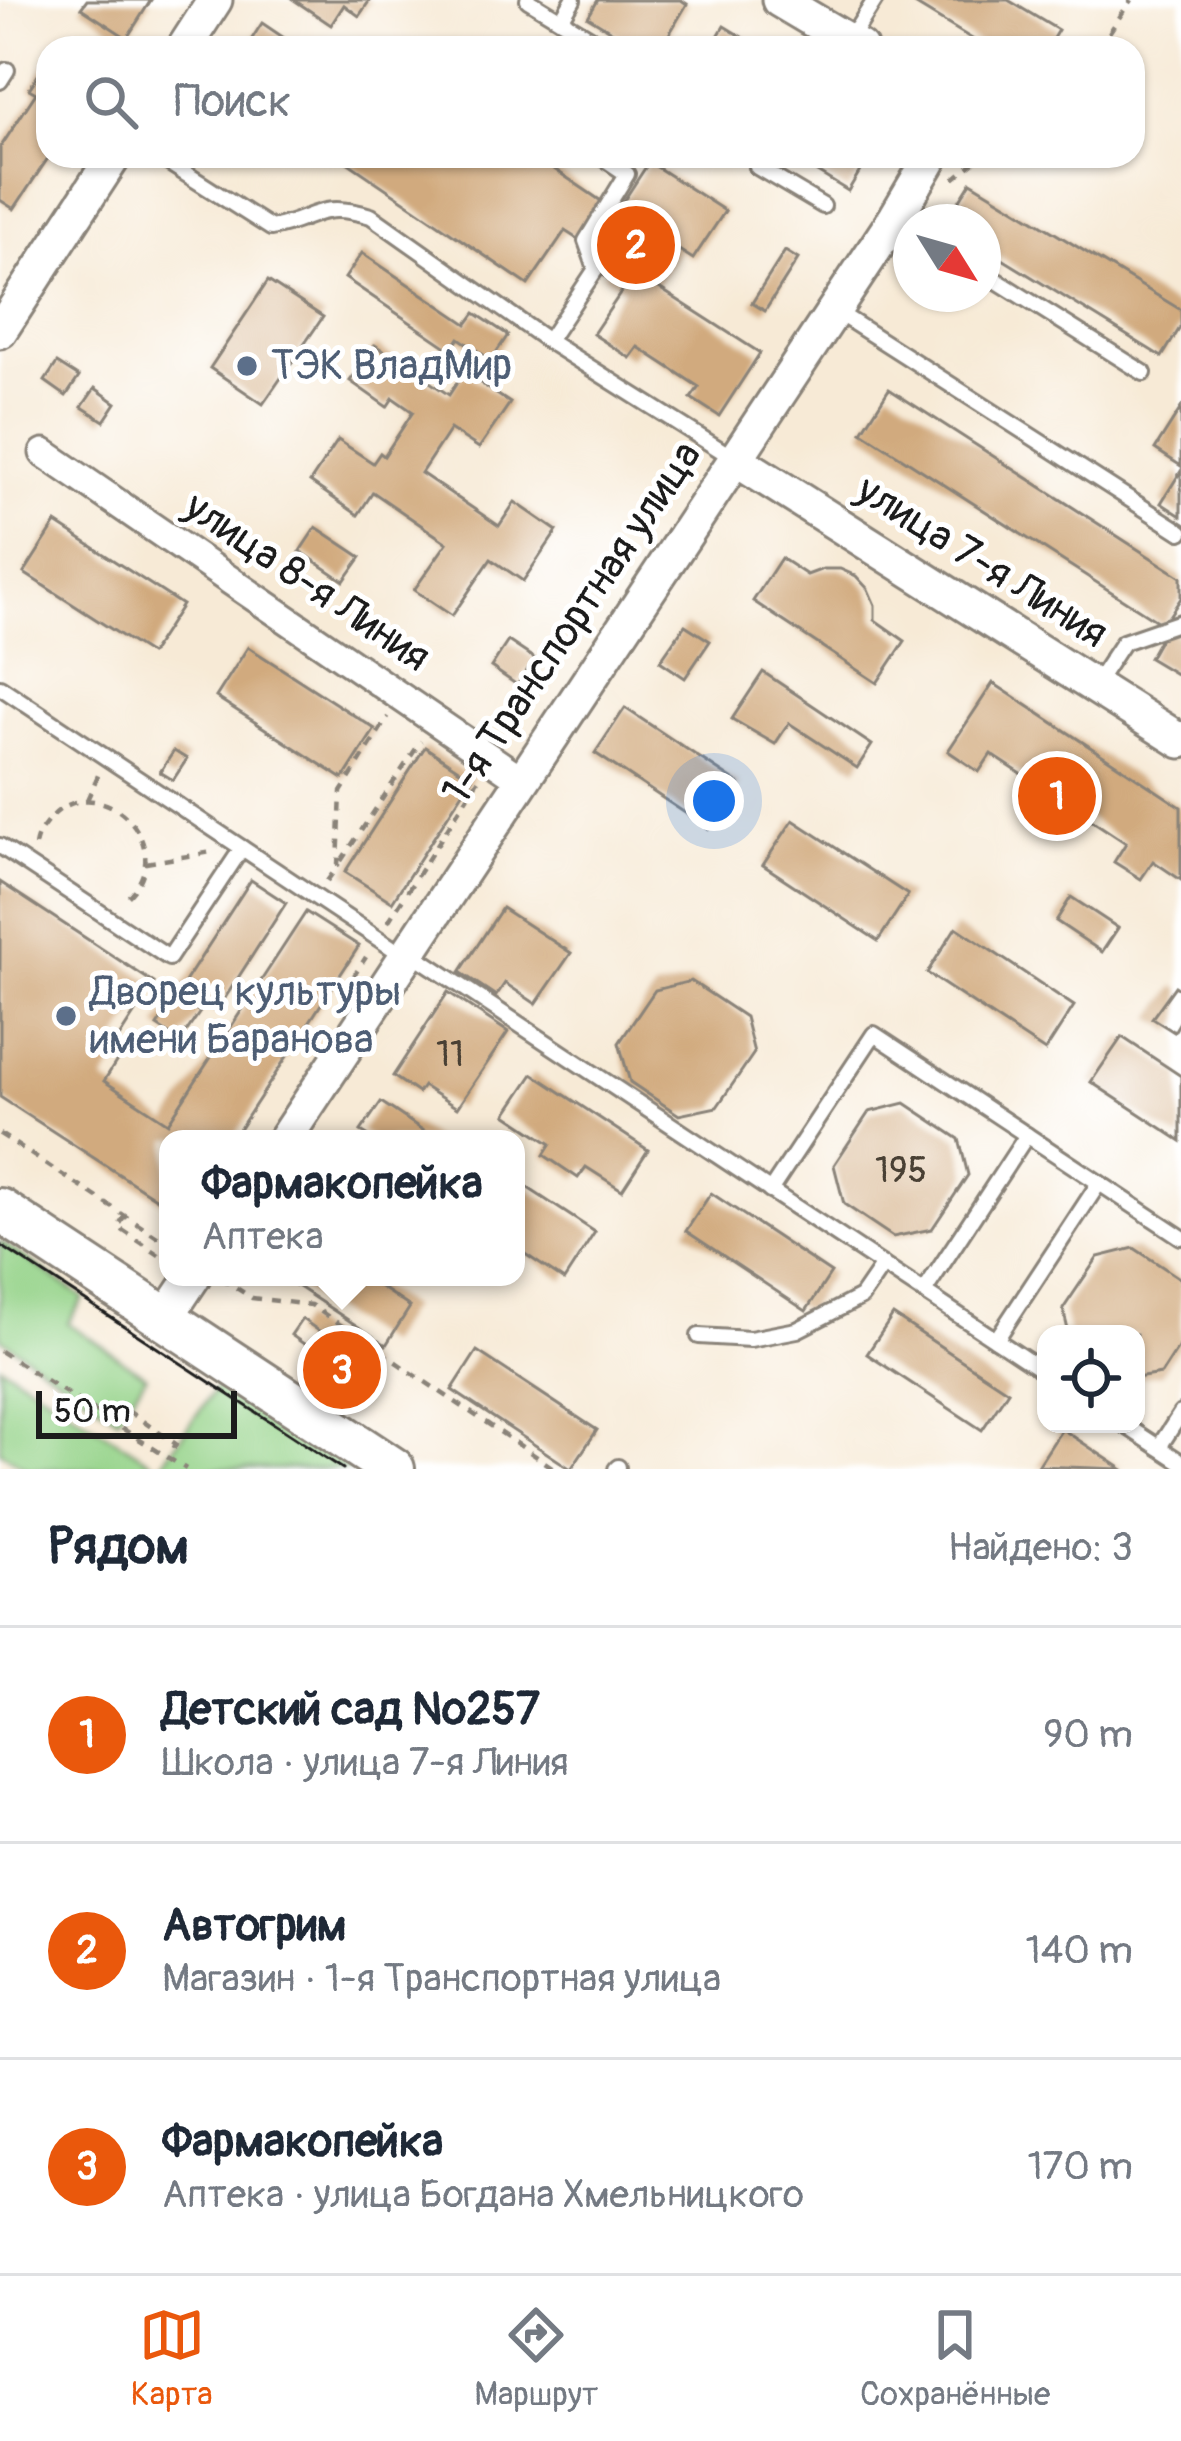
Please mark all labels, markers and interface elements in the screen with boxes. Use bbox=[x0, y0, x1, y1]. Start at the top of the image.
search box bbox=[36, 36, 1145, 168]
icon: search bbox=[78, 69, 144, 135]
text: Поиск bbox=[174, 74, 291, 130]
pin: 2 bbox=[597, 200, 675, 290]
north arrow bbox=[893, 204, 1001, 312]
place label: ТЭК ВладМир bbox=[271, 340, 512, 392]
marker: ТЭК ВладМир bbox=[234, 353, 260, 379]
street label: 1-я Транспортная улица bbox=[431, 432, 713, 814]
street label: улица 7-я Линия bbox=[846, 464, 1117, 660]
street label: улица 8-я Линия bbox=[174, 480, 440, 683]
pin: 1 bbox=[1018, 751, 1096, 841]
your location bbox=[684, 771, 744, 831]
place label: Дворец культуры имени Баранова bbox=[88, 966, 401, 1066]
marker: Дворец культуры имени Баранова bbox=[53, 1003, 79, 1029]
house number: 11 bbox=[436, 1032, 464, 1077]
popup bbox=[159, 1130, 525, 1286]
house number: 195 bbox=[875, 1148, 927, 1193]
text: Фармакопейка bbox=[201, 1156, 483, 1212]
text: Аптека bbox=[201, 1212, 324, 1261]
pin: 3 bbox=[303, 1325, 381, 1415]
map controls bbox=[1037, 1325, 1145, 1433]
button: locate bbox=[1037, 1325, 1145, 1433]
scale bar bbox=[36, 1385, 237, 1438]
text: 50 m bbox=[54, 1391, 131, 1432]
text: Рядом bbox=[48, 1515, 189, 1579]
text: Найдено: 3 bbox=[948, 1523, 1133, 1572]
text: Детский сад №257 bbox=[162, 1682, 540, 1738]
text: 1 bbox=[79, 1710, 95, 1759]
text: 90 m bbox=[1043, 1710, 1133, 1759]
text: Школа · улица 7-я Линия bbox=[162, 1738, 569, 1787]
text: Автогрим bbox=[162, 1898, 346, 1954]
text: 2 bbox=[76, 1926, 98, 1975]
text: 140 m bbox=[1025, 1926, 1133, 1975]
text: Магазин · 1-я Транспортная улица bbox=[162, 1954, 721, 2003]
text: Фармакопейка bbox=[162, 2114, 443, 2170]
text: 3 bbox=[76, 2142, 98, 2191]
text: 170 m bbox=[1027, 2142, 1133, 2191]
text: Аптека · улица Богдана Хмельницкого bbox=[162, 2170, 804, 2219]
tab: Карта bbox=[131, 2302, 213, 2415]
tab: Маршрут bbox=[474, 2302, 598, 2415]
tab: Сохранённые bbox=[860, 2302, 1050, 2415]

